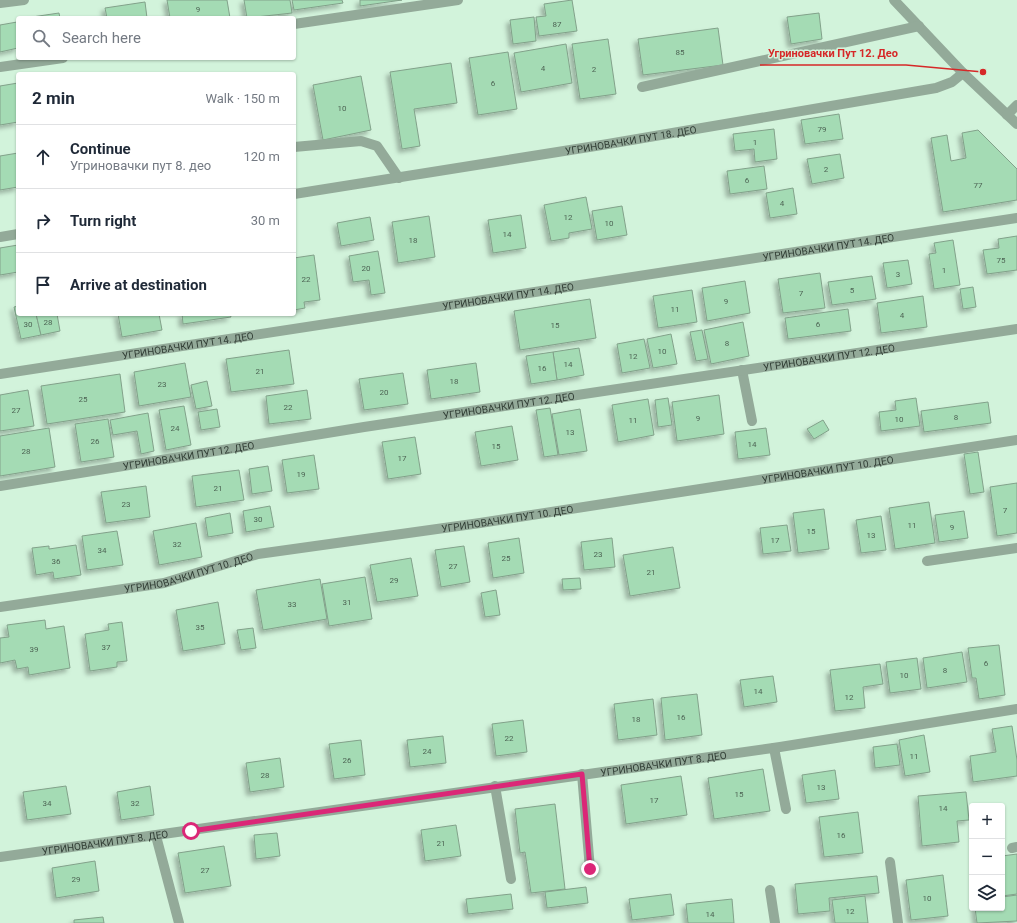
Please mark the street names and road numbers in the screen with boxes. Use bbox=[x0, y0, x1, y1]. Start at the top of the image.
street label: УГРИНОВАЧКИ ПУТ 18. ДЕО bbox=[564, 124, 697, 157]
street label: УГРИНОВАЧКИ ПУТ 14. ДЕО bbox=[762, 232, 895, 263]
street label: УГРИНОВАЧКИ ПУТ 14. ДЕО bbox=[442, 281, 575, 312]
street label: УГРИНОВАЧКИ ПУТ 14. ДЕО bbox=[121, 330, 255, 361]
street label: УГРИНОВАЧКИ ПУТ 12. ДЕО bbox=[763, 342, 896, 373]
street label: УГРИНОВАЧКИ ПУТ 12. ДЕО bbox=[442, 390, 575, 421]
street label: УГРИНОВАЧКИ ПУТ 12. ДЕО bbox=[122, 440, 255, 472]
street label: УГРИНОВАЧКИ ПУТ 10. ДЕО bbox=[761, 454, 894, 485]
street label: УГРИНОВАЧКИ ПУТ 10. ДЕО bbox=[441, 504, 574, 534]
street label: УГРИНОВАЧКИ ПУТ 10. ДЕО bbox=[123, 551, 255, 595]
street label: УГРИНОВАЧКИ ПУТ 8. ДЕО bbox=[600, 750, 727, 778]
street label: УГРИНОВАЧКИ ПУТ 8. ДЕО bbox=[41, 828, 169, 857]

